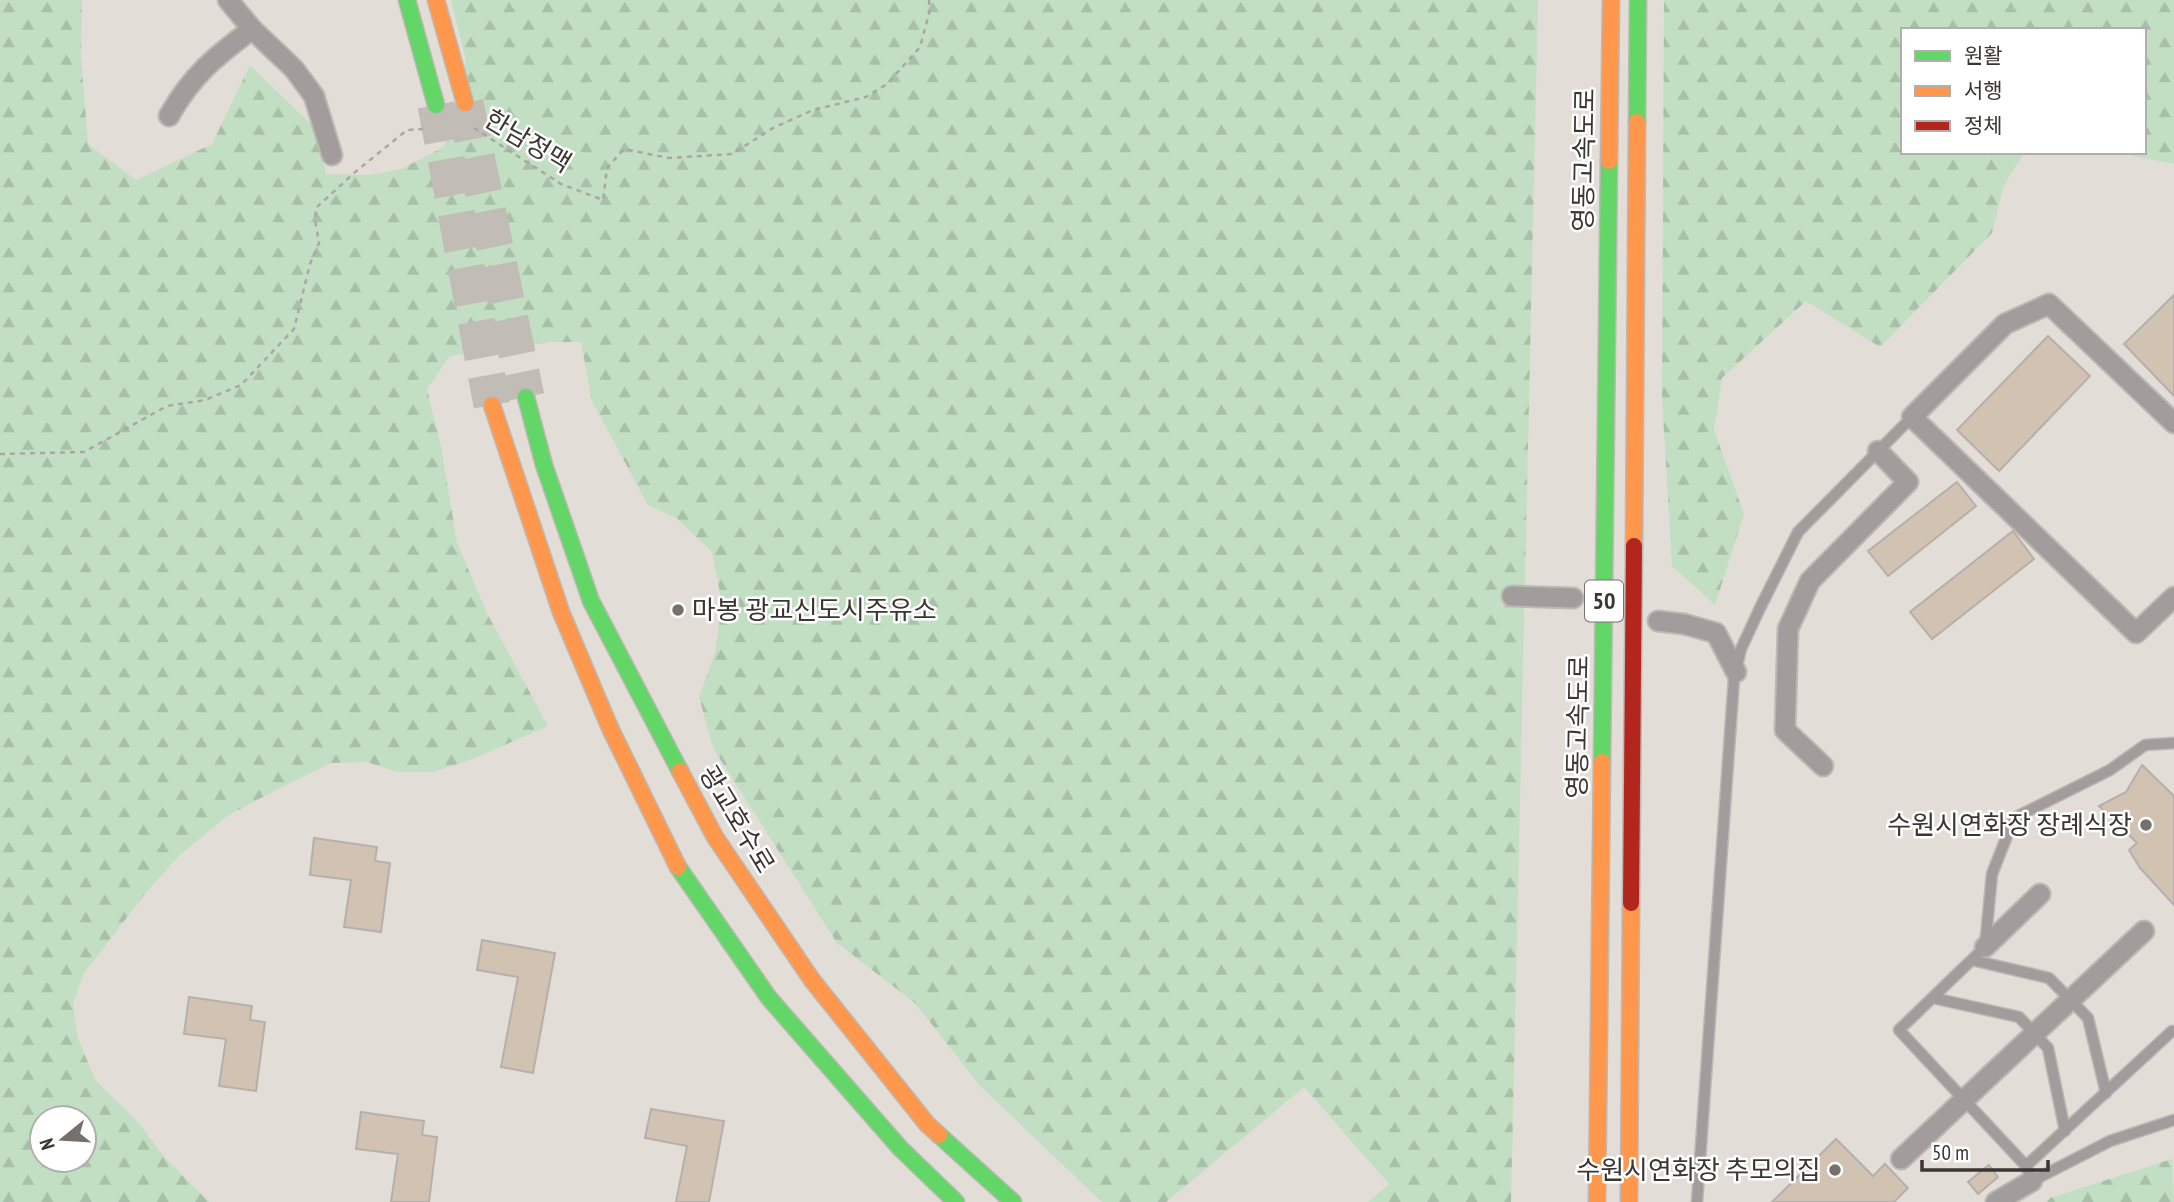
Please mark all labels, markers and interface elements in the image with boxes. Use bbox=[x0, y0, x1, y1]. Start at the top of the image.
legend bbox=[1901, 28, 2146, 154]
text: 원활 bbox=[1964, 42, 2003, 69]
text: 서행 bbox=[1964, 77, 2003, 104]
street label: 영동고속도로 bbox=[1566, 88, 1601, 232]
street label: 한남정맥 bbox=[479, 102, 578, 179]
text: 정체 bbox=[1964, 112, 2003, 139]
road number: 50 bbox=[1585, 580, 1623, 622]
place label: 마봉 광교신도시주유소 bbox=[692, 593, 937, 626]
marker: 마봉 광교신도시주유소 bbox=[670, 602, 686, 618]
street label: 영동고속도로 bbox=[1560, 655, 1595, 799]
street label: 광교호수로 bbox=[692, 759, 782, 879]
place label: 수원시연화장 장례식장 bbox=[1887, 808, 2132, 841]
marker: 수원시연화장 장례식장 bbox=[2138, 817, 2154, 833]
north arrow bbox=[28, 1104, 98, 1174]
scale bar bbox=[1922, 1128, 2048, 1172]
text: N bbox=[34, 1136, 60, 1153]
text: 50 m bbox=[1932, 1139, 1969, 1166]
place label: 수원시연화장 추모의집 bbox=[1576, 1153, 1821, 1186]
marker: 수원시연화장 추모의집 bbox=[1827, 1162, 1843, 1178]

